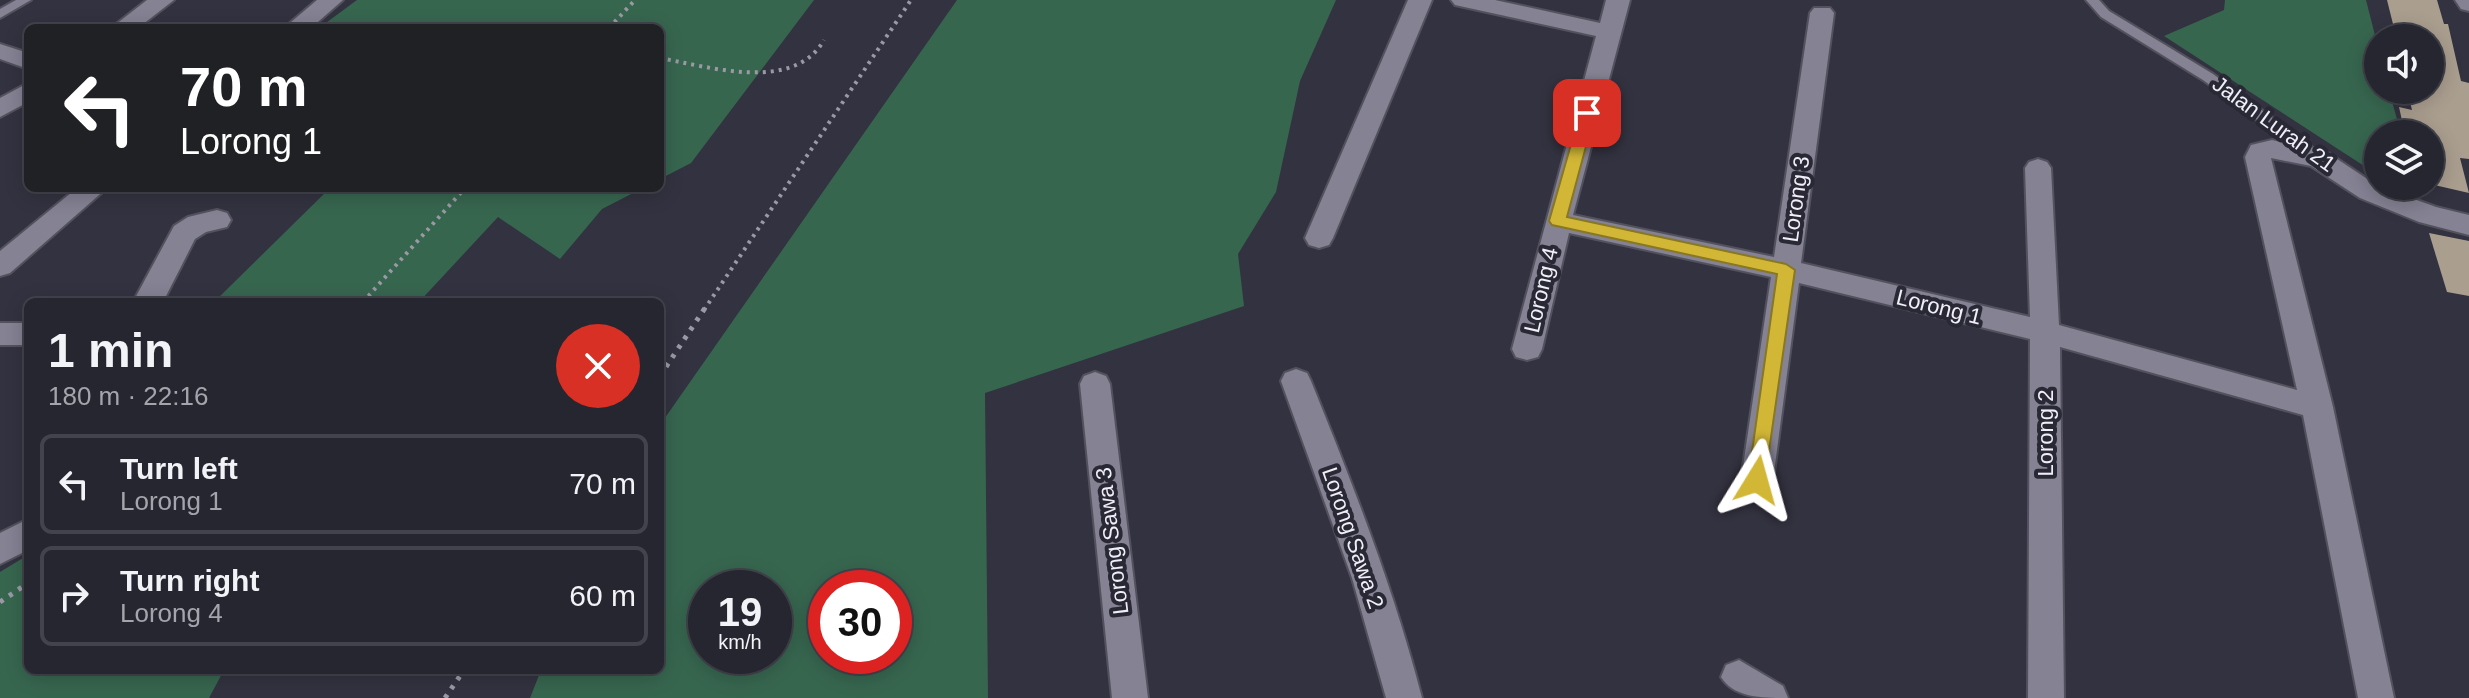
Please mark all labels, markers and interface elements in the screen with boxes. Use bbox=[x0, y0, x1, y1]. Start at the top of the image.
map controls bbox=[2364, 24, 2444, 200]
button: sound bbox=[2364, 24, 2444, 104]
text: 70 m bbox=[180, 55, 308, 118]
icon: left bbox=[48, 56, 152, 160]
street label: Jalan Lurah 21 bbox=[2208, 71, 2340, 177]
pin bbox=[1553, 79, 1621, 147]
icon: arrive bbox=[1565, 91, 1609, 135]
button: layers bbox=[2364, 120, 2444, 200]
text: Lorong 1 bbox=[180, 121, 322, 162]
street label: Lorong 3 bbox=[1778, 154, 1814, 244]
street label: Lorong 4 bbox=[1519, 245, 1563, 335]
street label: Lorong 1 bbox=[1894, 284, 1984, 330]
text: 1 min bbox=[48, 324, 173, 377]
button: close bbox=[556, 324, 640, 408]
text: 180 m · 22:16 bbox=[48, 381, 208, 411]
street label: Lorong 2 bbox=[2033, 390, 2058, 476]
position arrow bbox=[1715, 438, 1799, 522]
text: Turn left bbox=[120, 452, 238, 485]
icon: left bbox=[52, 462, 96, 506]
street label: Lorong Sawa 2 bbox=[1317, 464, 1389, 612]
street label: Lorong Sawa 3 bbox=[1091, 466, 1133, 616]
text: 70 m bbox=[569, 467, 636, 500]
text: Lorong 1 bbox=[120, 486, 223, 516]
text: Turn right bbox=[120, 564, 259, 597]
speed limit sign: 30 bbox=[808, 570, 912, 674]
icon: right bbox=[52, 574, 96, 618]
text: 60 m bbox=[569, 579, 636, 612]
text: 19 bbox=[718, 590, 762, 634]
text: Lorong 4 bbox=[120, 598, 223, 628]
text: km/h bbox=[718, 631, 762, 653]

